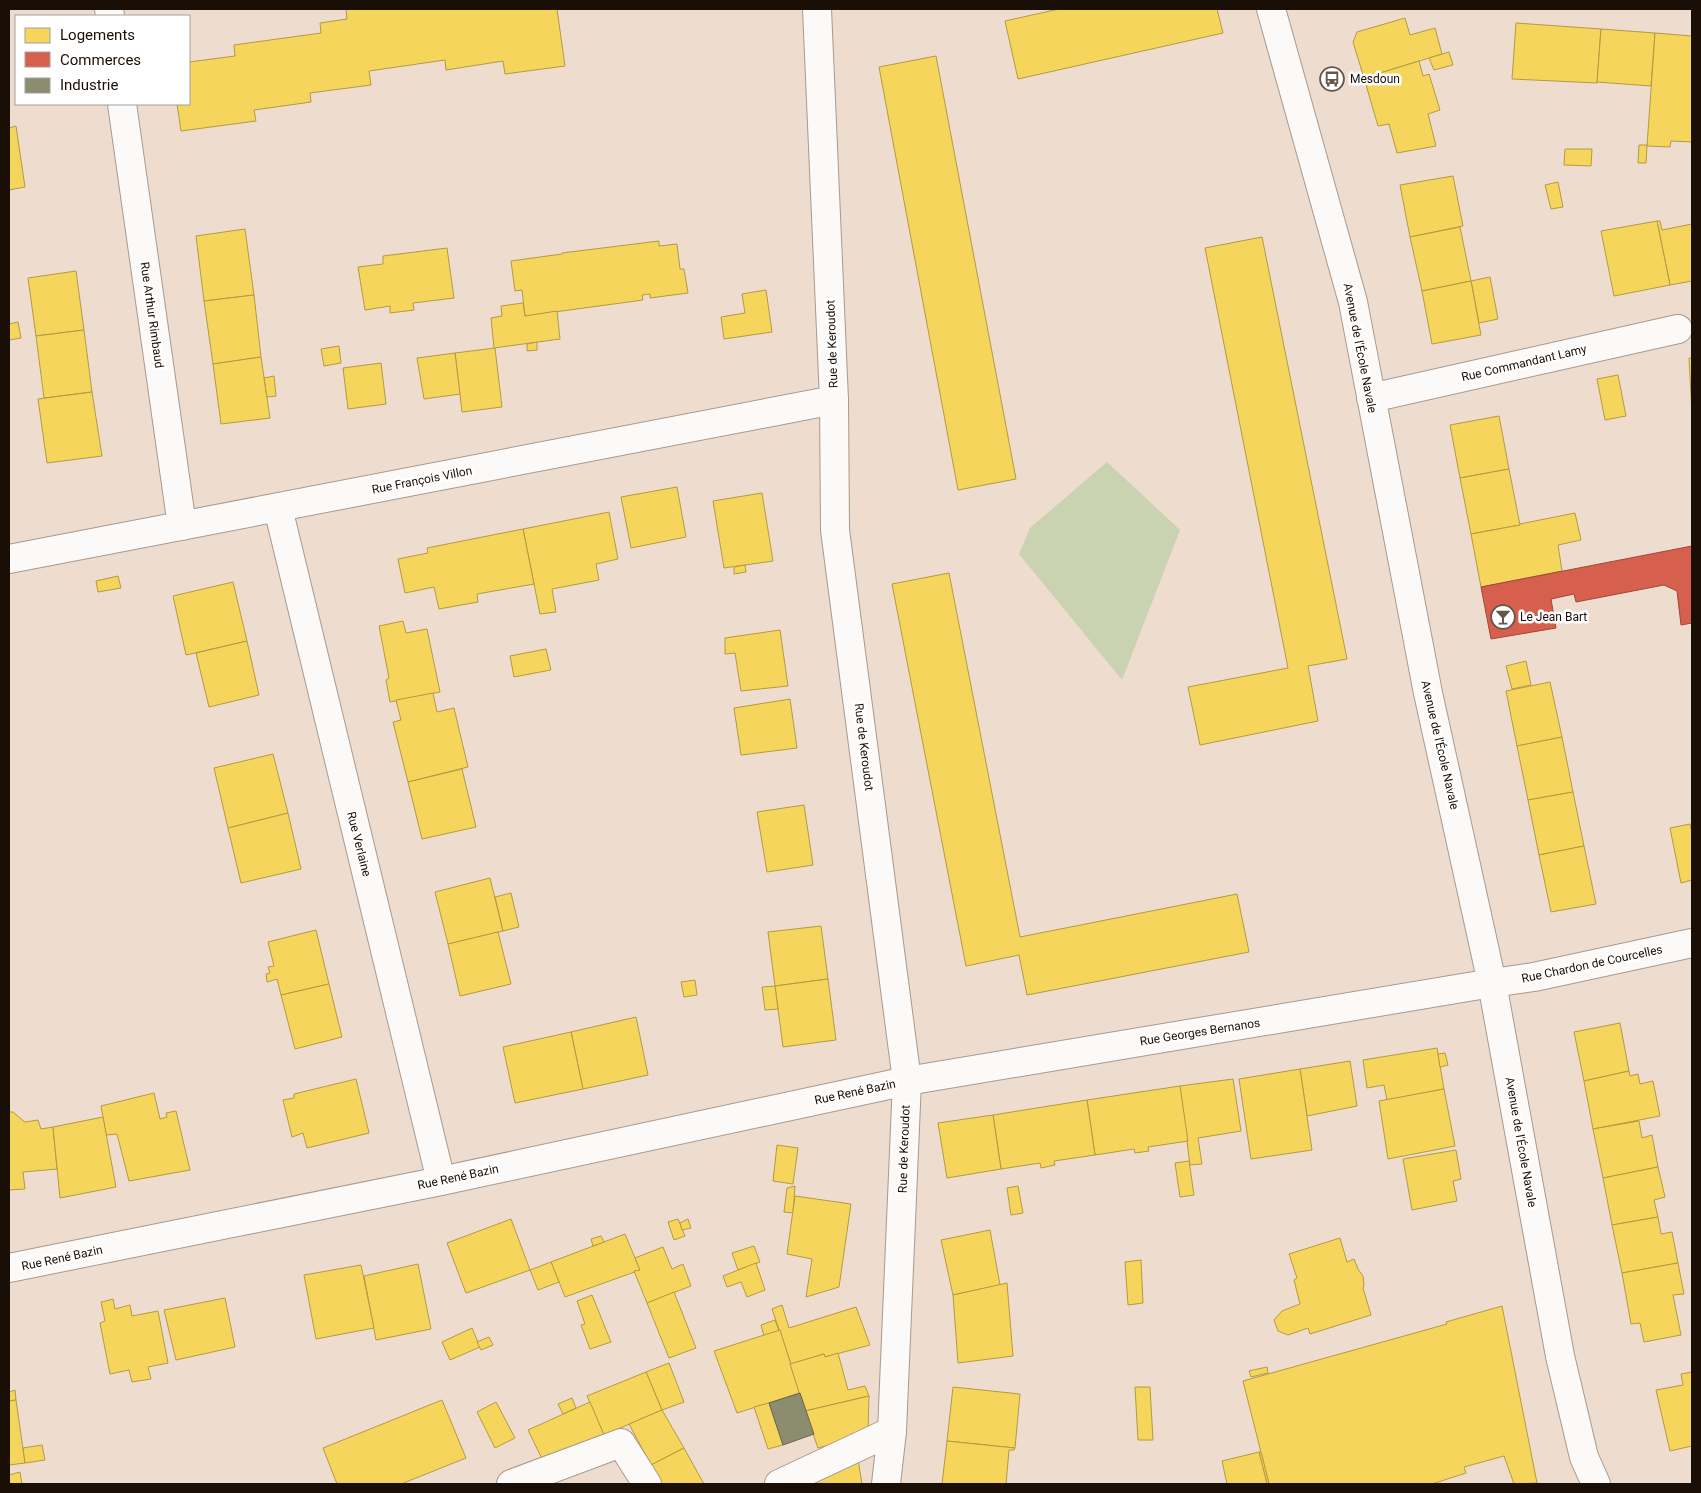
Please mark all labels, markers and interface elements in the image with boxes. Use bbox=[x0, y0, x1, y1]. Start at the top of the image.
legend bbox=[15, 15, 190, 105]
text: Logements bbox=[60, 26, 135, 44]
text: Commerces bbox=[60, 51, 141, 69]
bus stop icon: Mesdoun bbox=[1319, 66, 1345, 92]
place label: Mesdoun bbox=[1350, 72, 1400, 86]
text: Industrie bbox=[60, 76, 118, 94]
street label: Rue Arthur Rimbaud bbox=[138, 261, 166, 369]
street label: Avenue de l'École Navale bbox=[1341, 282, 1380, 414]
street label: Rue de Keroudot bbox=[823, 300, 841, 388]
street label: Rue Commandant Lamy bbox=[1460, 342, 1588, 384]
street label: Rue François Villon bbox=[371, 463, 473, 497]
bar icon: Le Jean Bart bbox=[1490, 604, 1516, 630]
place label: Le Jean Bart bbox=[1520, 610, 1587, 624]
street label: Avenue de l'École Navale bbox=[1418, 679, 1463, 811]
street label: Rue de Keroudot bbox=[852, 702, 876, 792]
street label: Rue Verlaine bbox=[344, 810, 374, 878]
street label: Rue Chardon de Courcelles bbox=[1520, 942, 1664, 986]
street label: Rue Georges Bernanos bbox=[1139, 1016, 1261, 1048]
street label: Avenue de l'École Navale bbox=[1503, 1076, 1540, 1208]
street label: Rue René Bazin bbox=[813, 1077, 897, 1107]
street label: Rue de Keroudot bbox=[895, 1105, 913, 1193]
street label: Rue René Bazin bbox=[416, 1162, 500, 1192]
street label: Rue René Bazin bbox=[20, 1243, 104, 1273]

